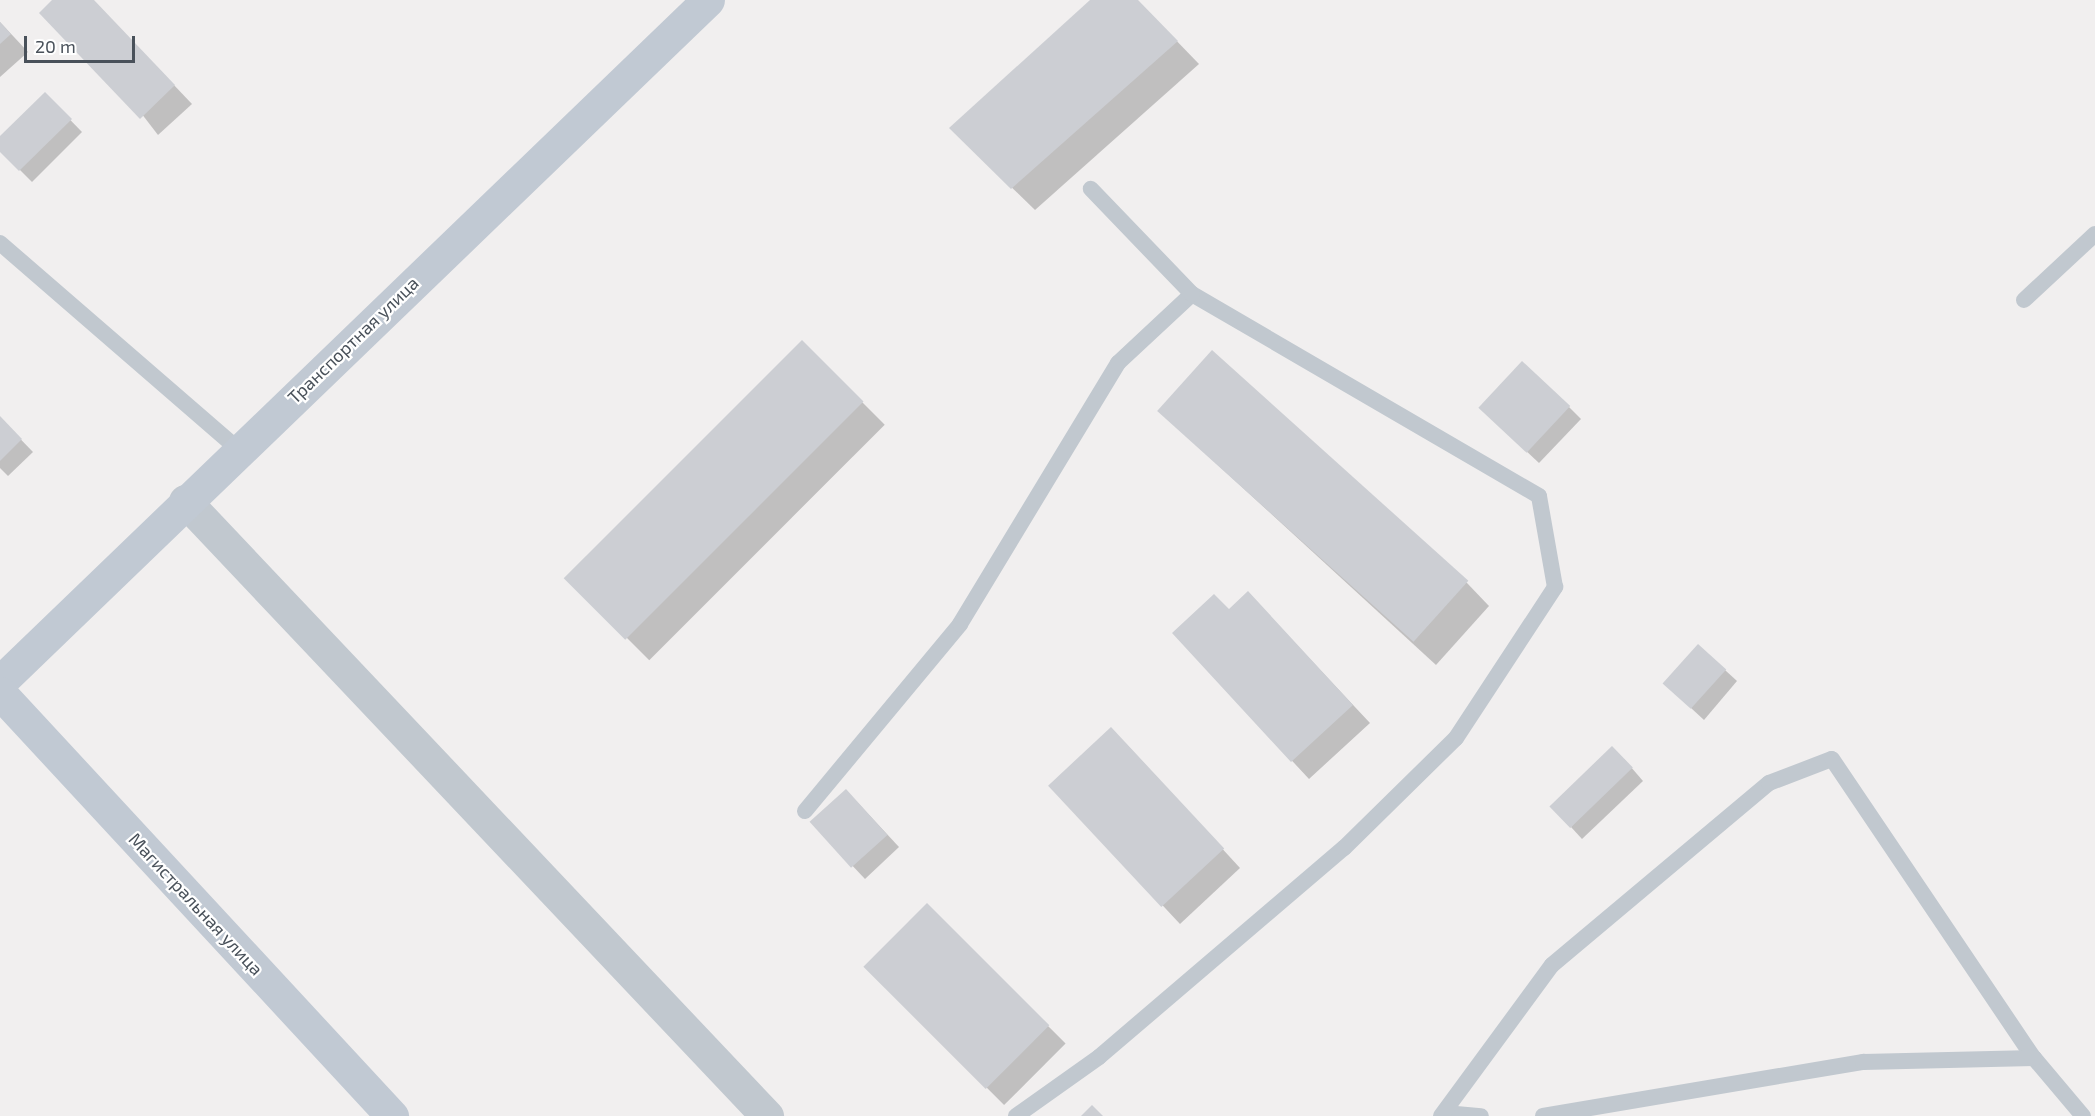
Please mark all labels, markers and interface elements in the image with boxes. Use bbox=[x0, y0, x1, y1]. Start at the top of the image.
scale bar bbox=[27, 24, 138, 62]
text: 20 m bbox=[35, 35, 76, 57]
street label: Транспортная улица bbox=[283, 272, 423, 408]
street label: Магистральная улица bbox=[124, 828, 268, 980]

